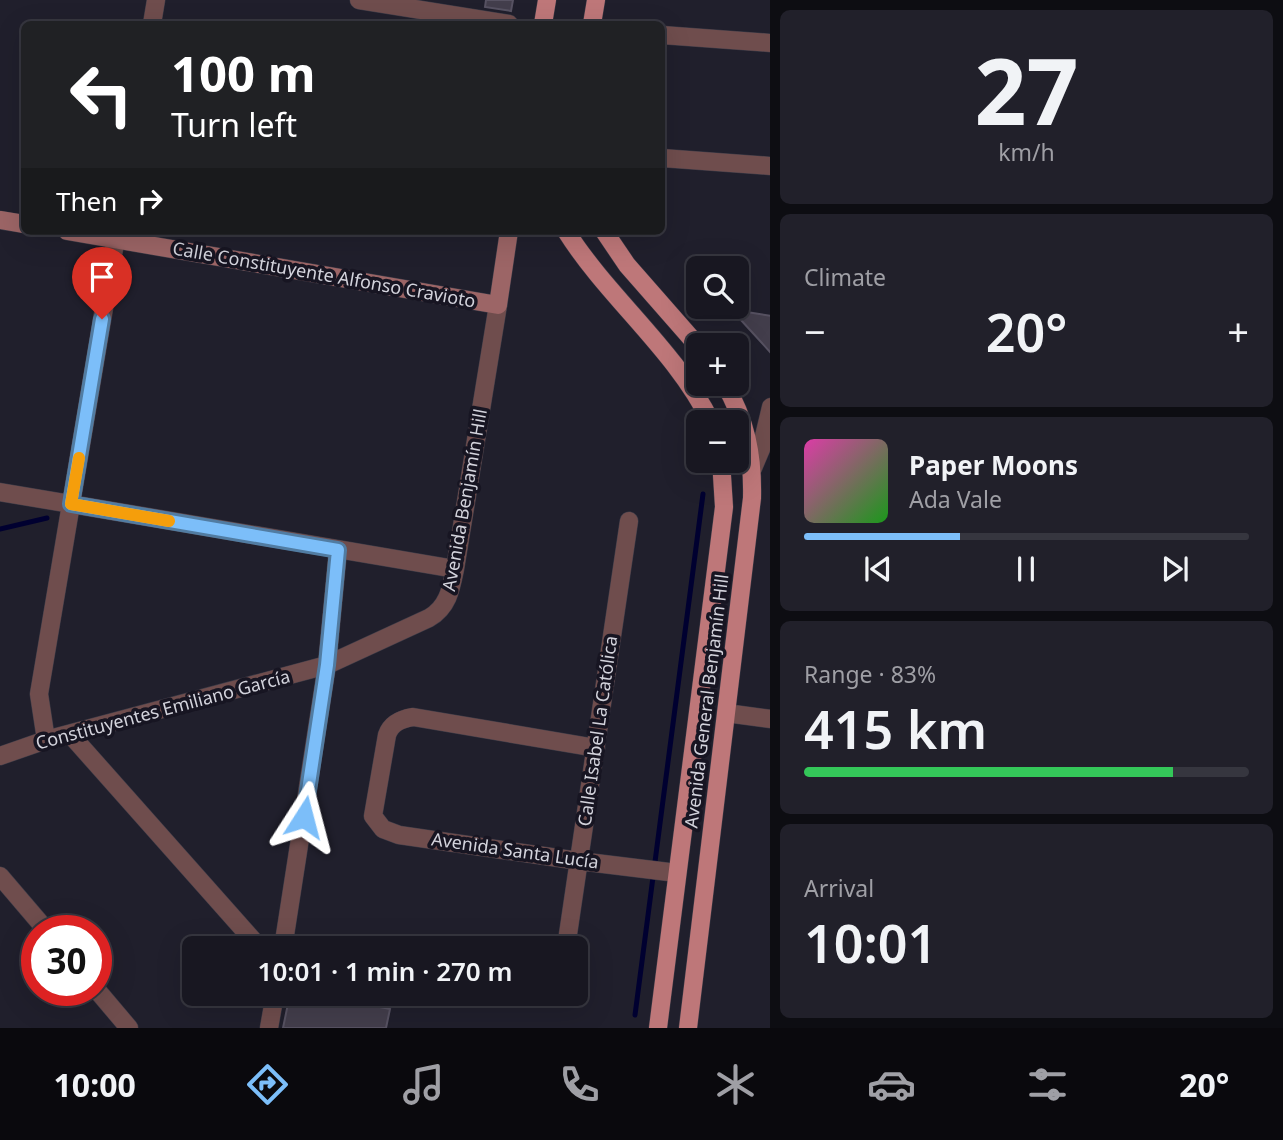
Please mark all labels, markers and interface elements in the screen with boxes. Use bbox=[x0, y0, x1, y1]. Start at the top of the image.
text: 27 bbox=[974, 28, 1079, 152]
text: 100 m bbox=[171, 40, 316, 106]
icon: left bbox=[56, 49, 147, 140]
text: Turn left bbox=[171, 103, 297, 146]
text: km/h bbox=[998, 136, 1055, 168]
icon: right bbox=[131, 182, 169, 220]
text: Then bbox=[56, 183, 117, 219]
street label: Calle Constituyente Alfonso Cravioto bbox=[171, 236, 478, 313]
pin bbox=[72, 247, 132, 319]
map controls bbox=[686, 256, 749, 473]
button: search bbox=[686, 256, 749, 319]
icon: arrive bbox=[83, 258, 121, 296]
text: Climate bbox=[804, 261, 886, 293]
text: 20° bbox=[986, 296, 1067, 367]
text: − bbox=[804, 305, 826, 357]
text: + bbox=[1227, 305, 1249, 357]
button: + bbox=[686, 333, 749, 396]
street label: Avenida Benjamín Hill bbox=[436, 407, 492, 593]
button: − bbox=[686, 410, 749, 473]
text: Paper Moons bbox=[909, 447, 1078, 483]
text: Ada Vale bbox=[909, 483, 1002, 515]
icon: previous bbox=[859, 550, 897, 588]
icon: pause bbox=[1007, 550, 1045, 588]
icon: next bbox=[1156, 550, 1194, 588]
street label: Avenida General Benjamín Hill bbox=[679, 573, 734, 829]
street label: Calle Isabel La Católica bbox=[572, 634, 622, 828]
text: Range · 83% bbox=[804, 658, 936, 690]
street label: Constituyentes Emiliano García bbox=[33, 663, 293, 755]
text: 415 km bbox=[804, 693, 987, 764]
position arrow bbox=[267, 780, 341, 854]
street label: Avenida Santa Lucía bbox=[430, 826, 600, 874]
text: Arrival bbox=[804, 872, 874, 904]
text: 10:01 bbox=[804, 907, 937, 978]
speed limit sign: 30 bbox=[21, 915, 112, 1006]
text: 10:01 · 1 min · 270 m bbox=[258, 953, 512, 989]
icon: directions bbox=[243, 1060, 292, 1109]
icon: music bbox=[399, 1060, 448, 1109]
icon: phone bbox=[555, 1060, 604, 1109]
icon: climate bbox=[711, 1060, 760, 1109]
icon: car bbox=[867, 1060, 916, 1109]
icon: filters bbox=[1023, 1060, 1072, 1109]
text: 10:00 bbox=[54, 1063, 136, 1106]
text: 20° bbox=[1179, 1063, 1229, 1106]

